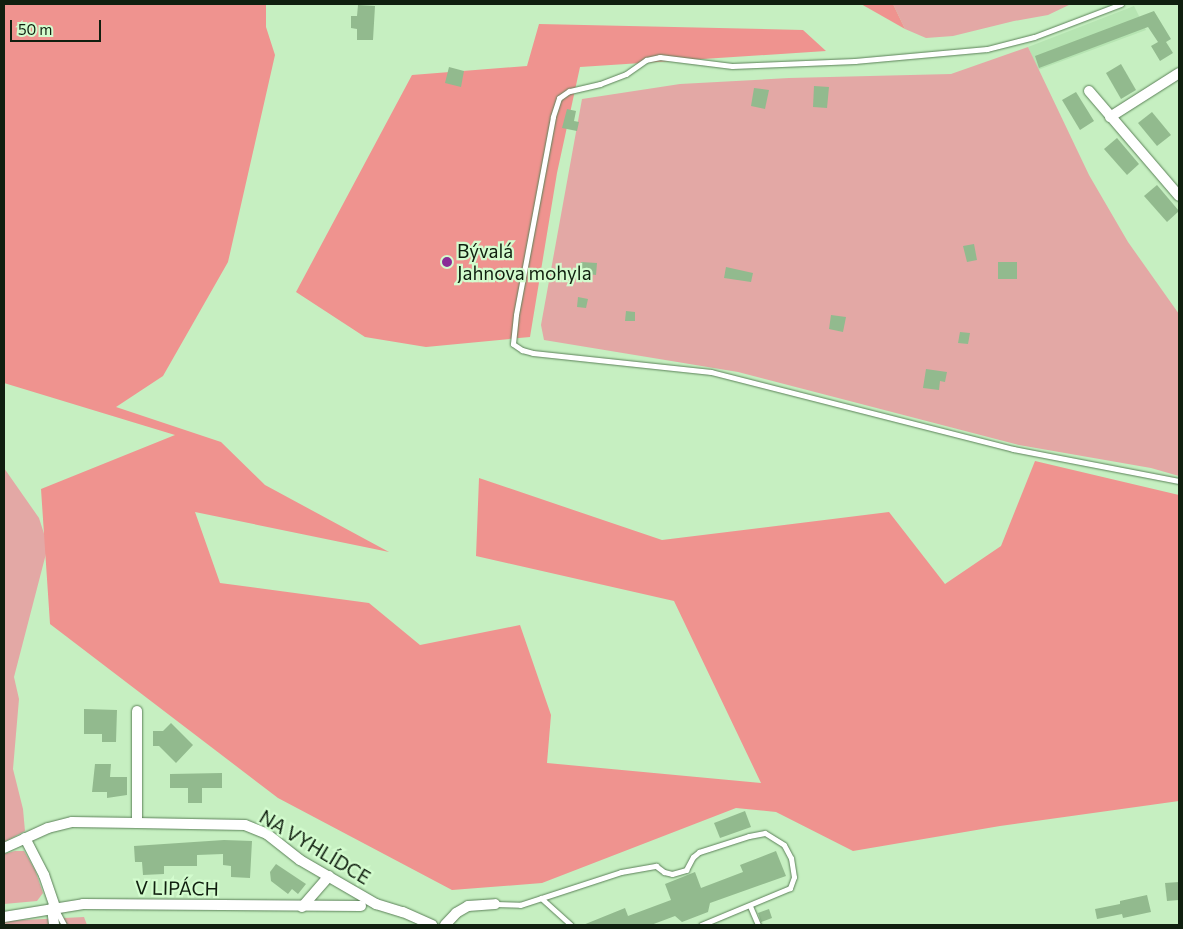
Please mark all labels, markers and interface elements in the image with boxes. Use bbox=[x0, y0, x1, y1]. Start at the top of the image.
scale bar bbox=[12, 10, 104, 42]
text: 50 m bbox=[18, 20, 52, 38]
place label: Bývalá Jahnova mohyla bbox=[457, 240, 592, 284]
marker: Bývalá Jahnova mohyla bbox=[441, 256, 453, 268]
street label: NA VYHLÍDCE bbox=[255, 805, 375, 889]
street label: V LIPÁCH bbox=[135, 876, 219, 900]

